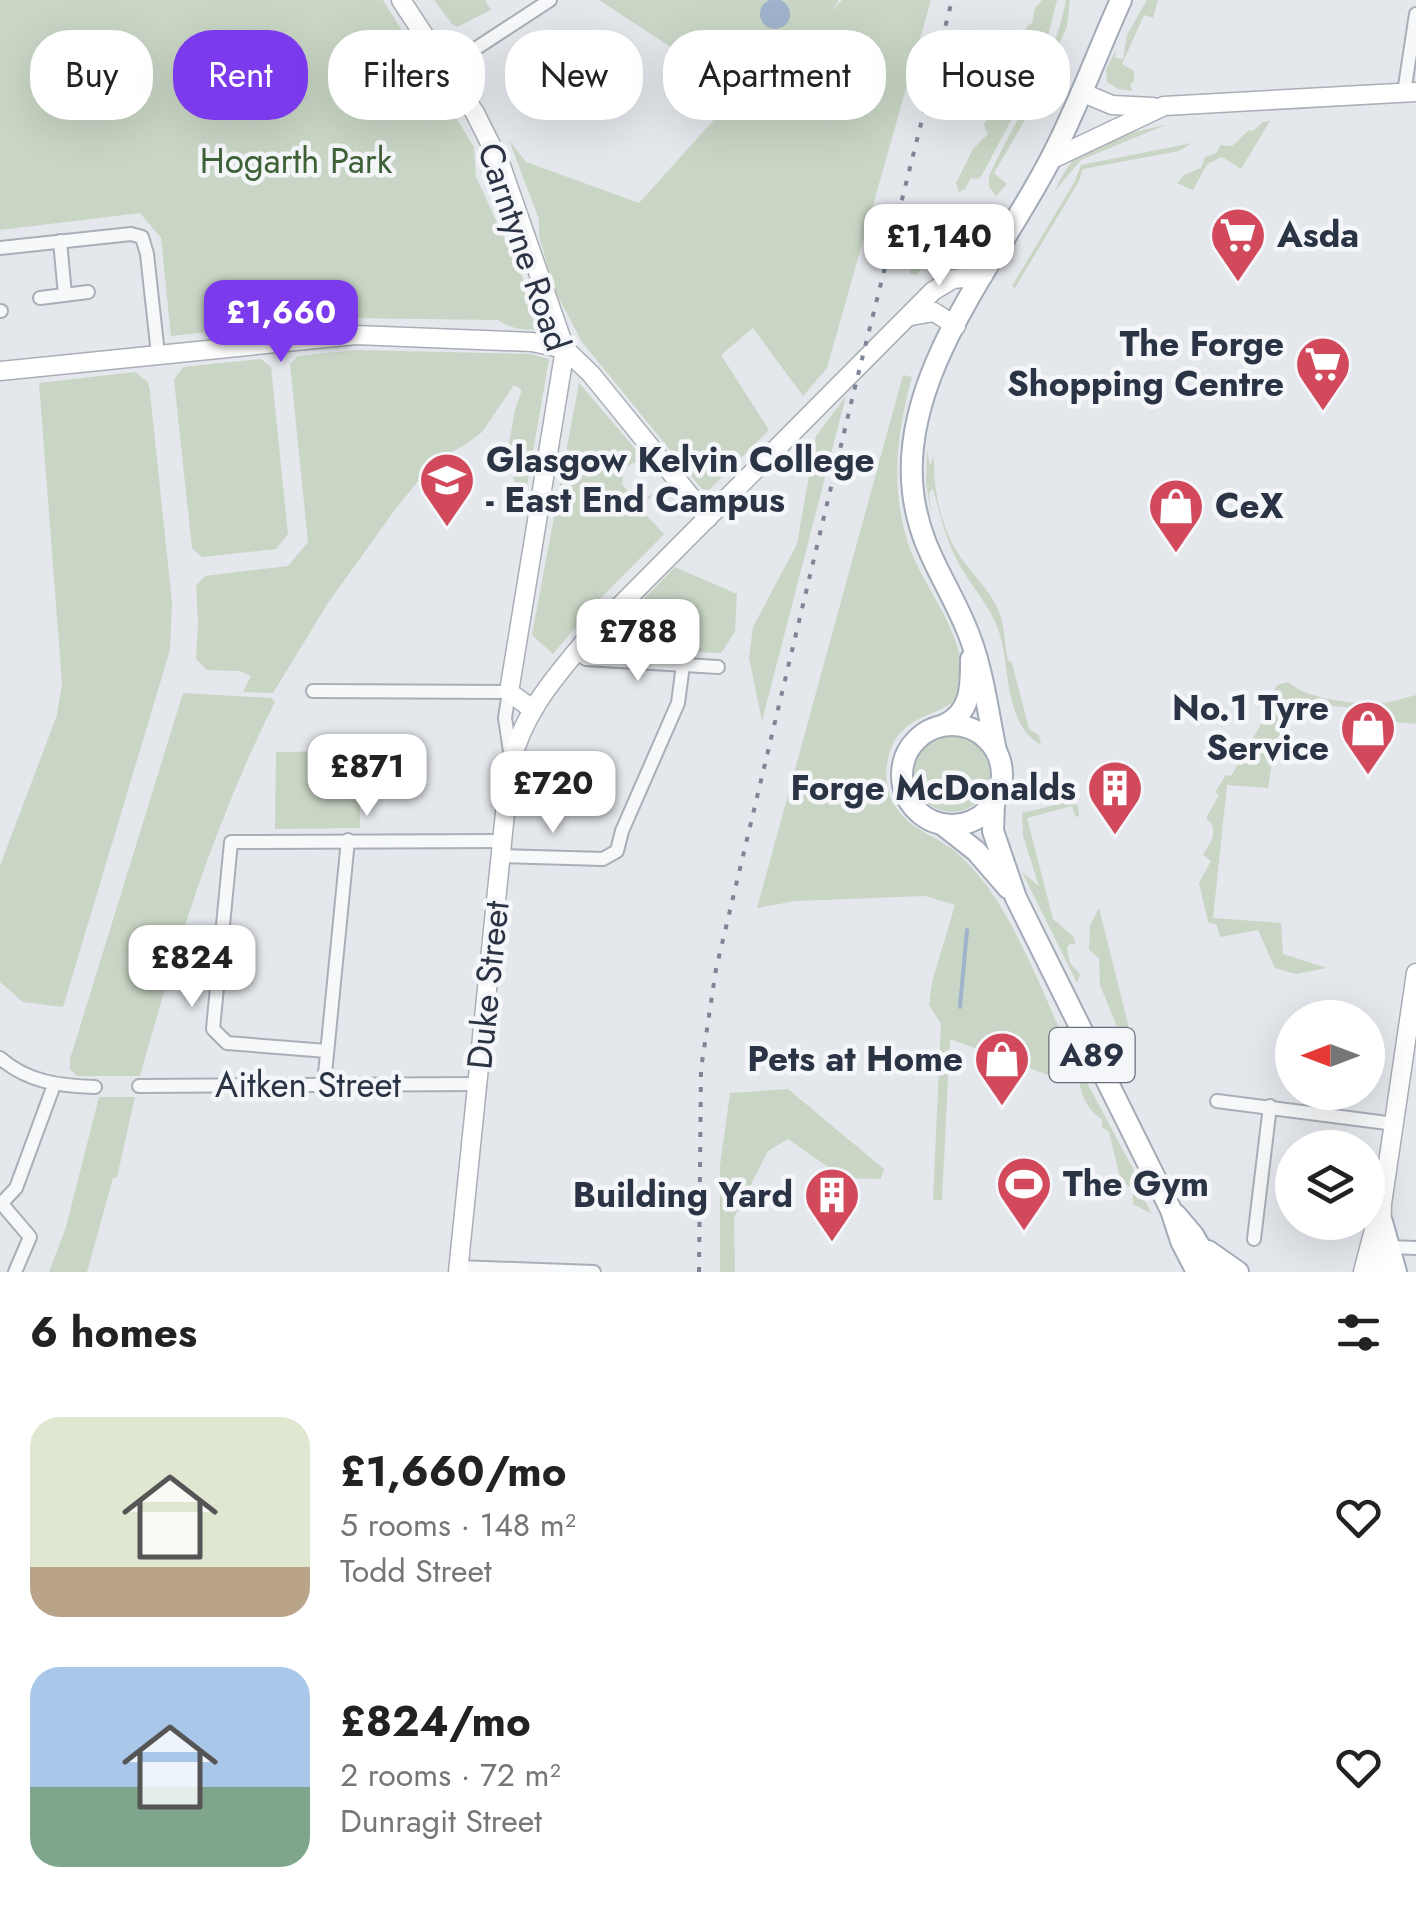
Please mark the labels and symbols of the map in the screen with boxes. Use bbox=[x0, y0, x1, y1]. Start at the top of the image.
park label: Hogarth Park bbox=[200, 136, 393, 186]
street label: Carntyne Road bbox=[465, 136, 583, 358]
pin: £1,140 bbox=[858, 204, 1020, 289]
supermarket icon: Asda bbox=[1208, 205, 1268, 284]
place label: Asda bbox=[1276, 210, 1359, 260]
pin: £1,660 bbox=[200, 280, 362, 365]
place label: The Forge Shopping Centre bbox=[1007, 319, 1284, 409]
supermarket icon: The Forge Shopping Centre bbox=[1293, 334, 1353, 413]
place label: Glasgow Kelvin College - East End Campus bbox=[486, 435, 875, 525]
school or university icon: Glasgow Kelvin College - East End Campus bbox=[417, 450, 477, 529]
shop icon: CeX bbox=[1146, 476, 1206, 555]
place label: CeX bbox=[1215, 481, 1284, 531]
pin: £788 bbox=[579, 599, 697, 684]
place label: No.1 Tyre Service bbox=[1172, 683, 1329, 773]
shop icon: No.1 Tyre Service bbox=[1338, 698, 1398, 777]
pin: £871 bbox=[308, 734, 426, 819]
pin: £720 bbox=[494, 751, 612, 836]
building icon: Forge McDonalds bbox=[1085, 758, 1145, 837]
place label: Forge McDonalds bbox=[791, 763, 1076, 813]
street label: Duke Street bbox=[454, 898, 522, 1072]
pin: £824 bbox=[133, 925, 251, 1010]
north arrow bbox=[1275, 1000, 1385, 1110]
road number: A89 bbox=[1050, 1028, 1134, 1082]
shop icon: Pets at Home bbox=[972, 1029, 1032, 1108]
place label: Pets at Home bbox=[747, 1034, 963, 1084]
street label: Aitken Street bbox=[215, 1060, 402, 1110]
sports icon: The Gym bbox=[994, 1154, 1054, 1233]
place label: The Gym bbox=[1063, 1159, 1209, 1209]
building icon: Building Yard bbox=[802, 1165, 862, 1244]
place label: Building Yard bbox=[573, 1170, 793, 1220]

